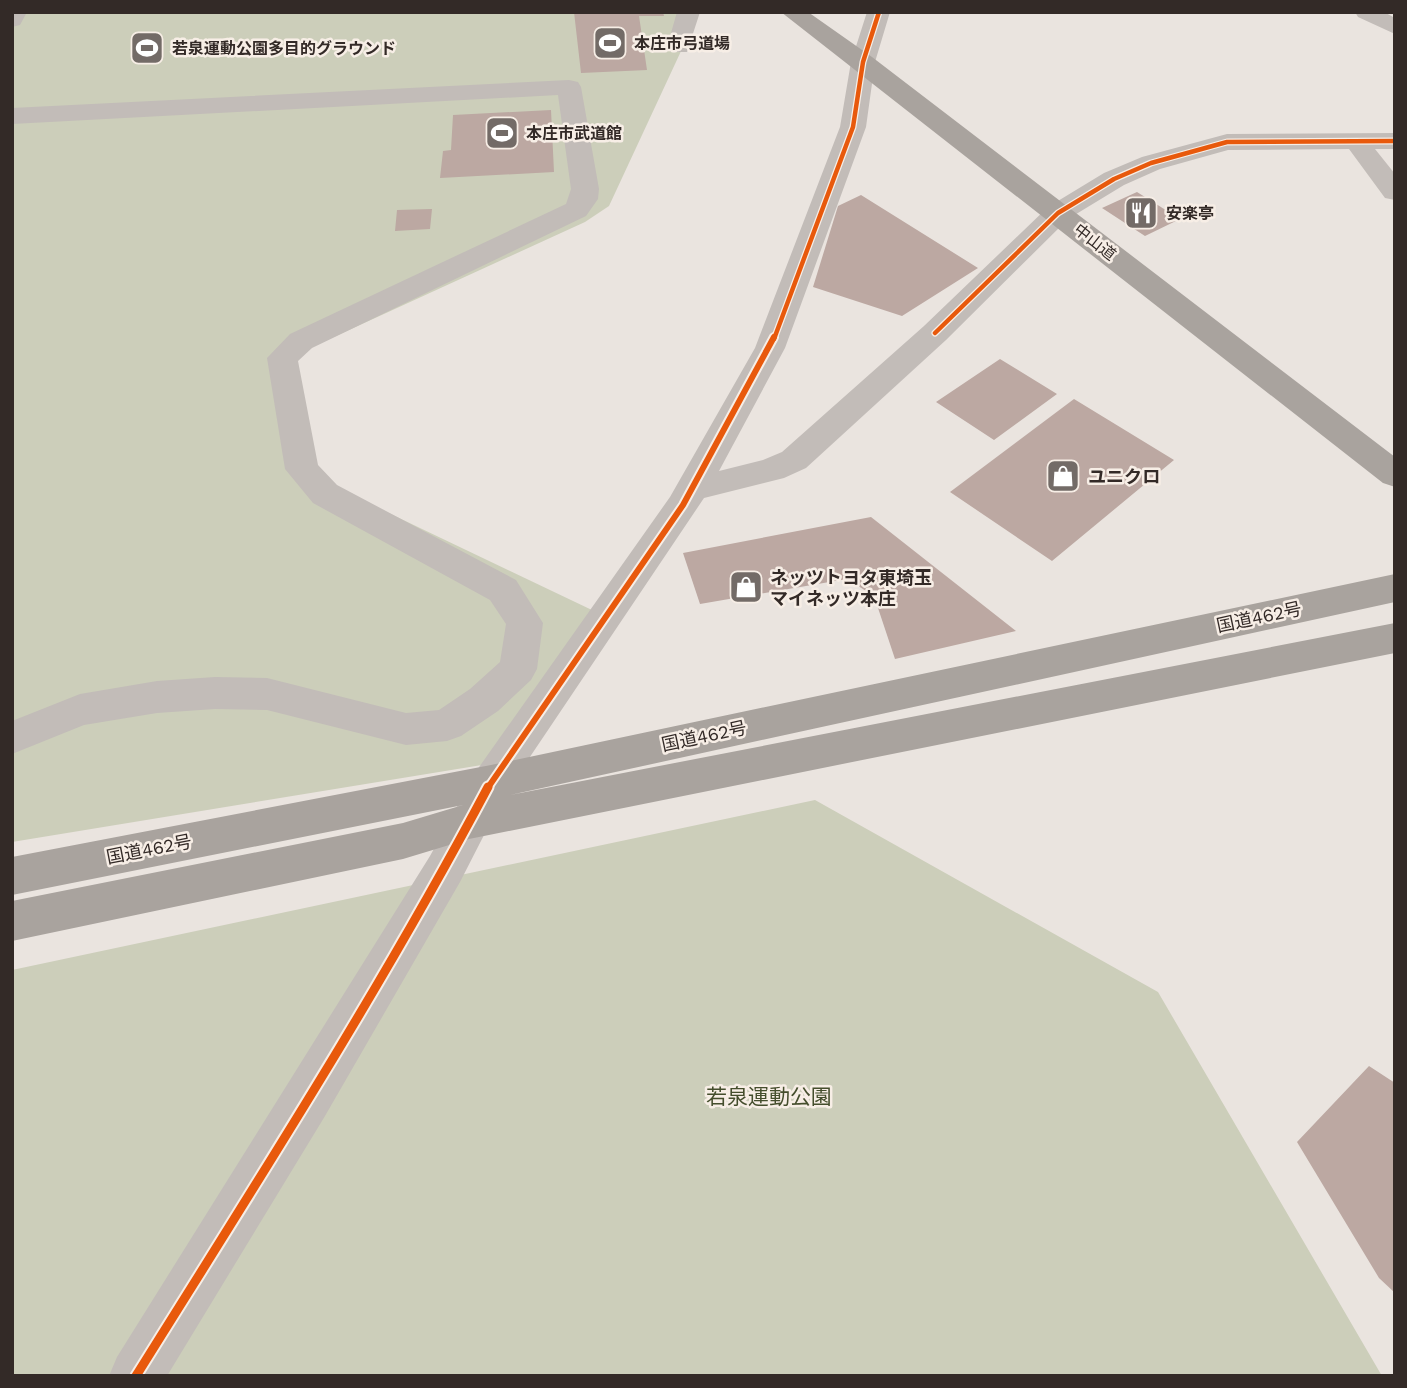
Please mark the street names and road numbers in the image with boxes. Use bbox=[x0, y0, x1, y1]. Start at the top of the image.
street label: 中山道 bbox=[1070, 220, 1120, 264]
street label: 国道462号 bbox=[1215, 598, 1303, 636]
street label: 国道462号 bbox=[660, 717, 748, 755]
street label: 国道462号 bbox=[105, 830, 193, 868]

